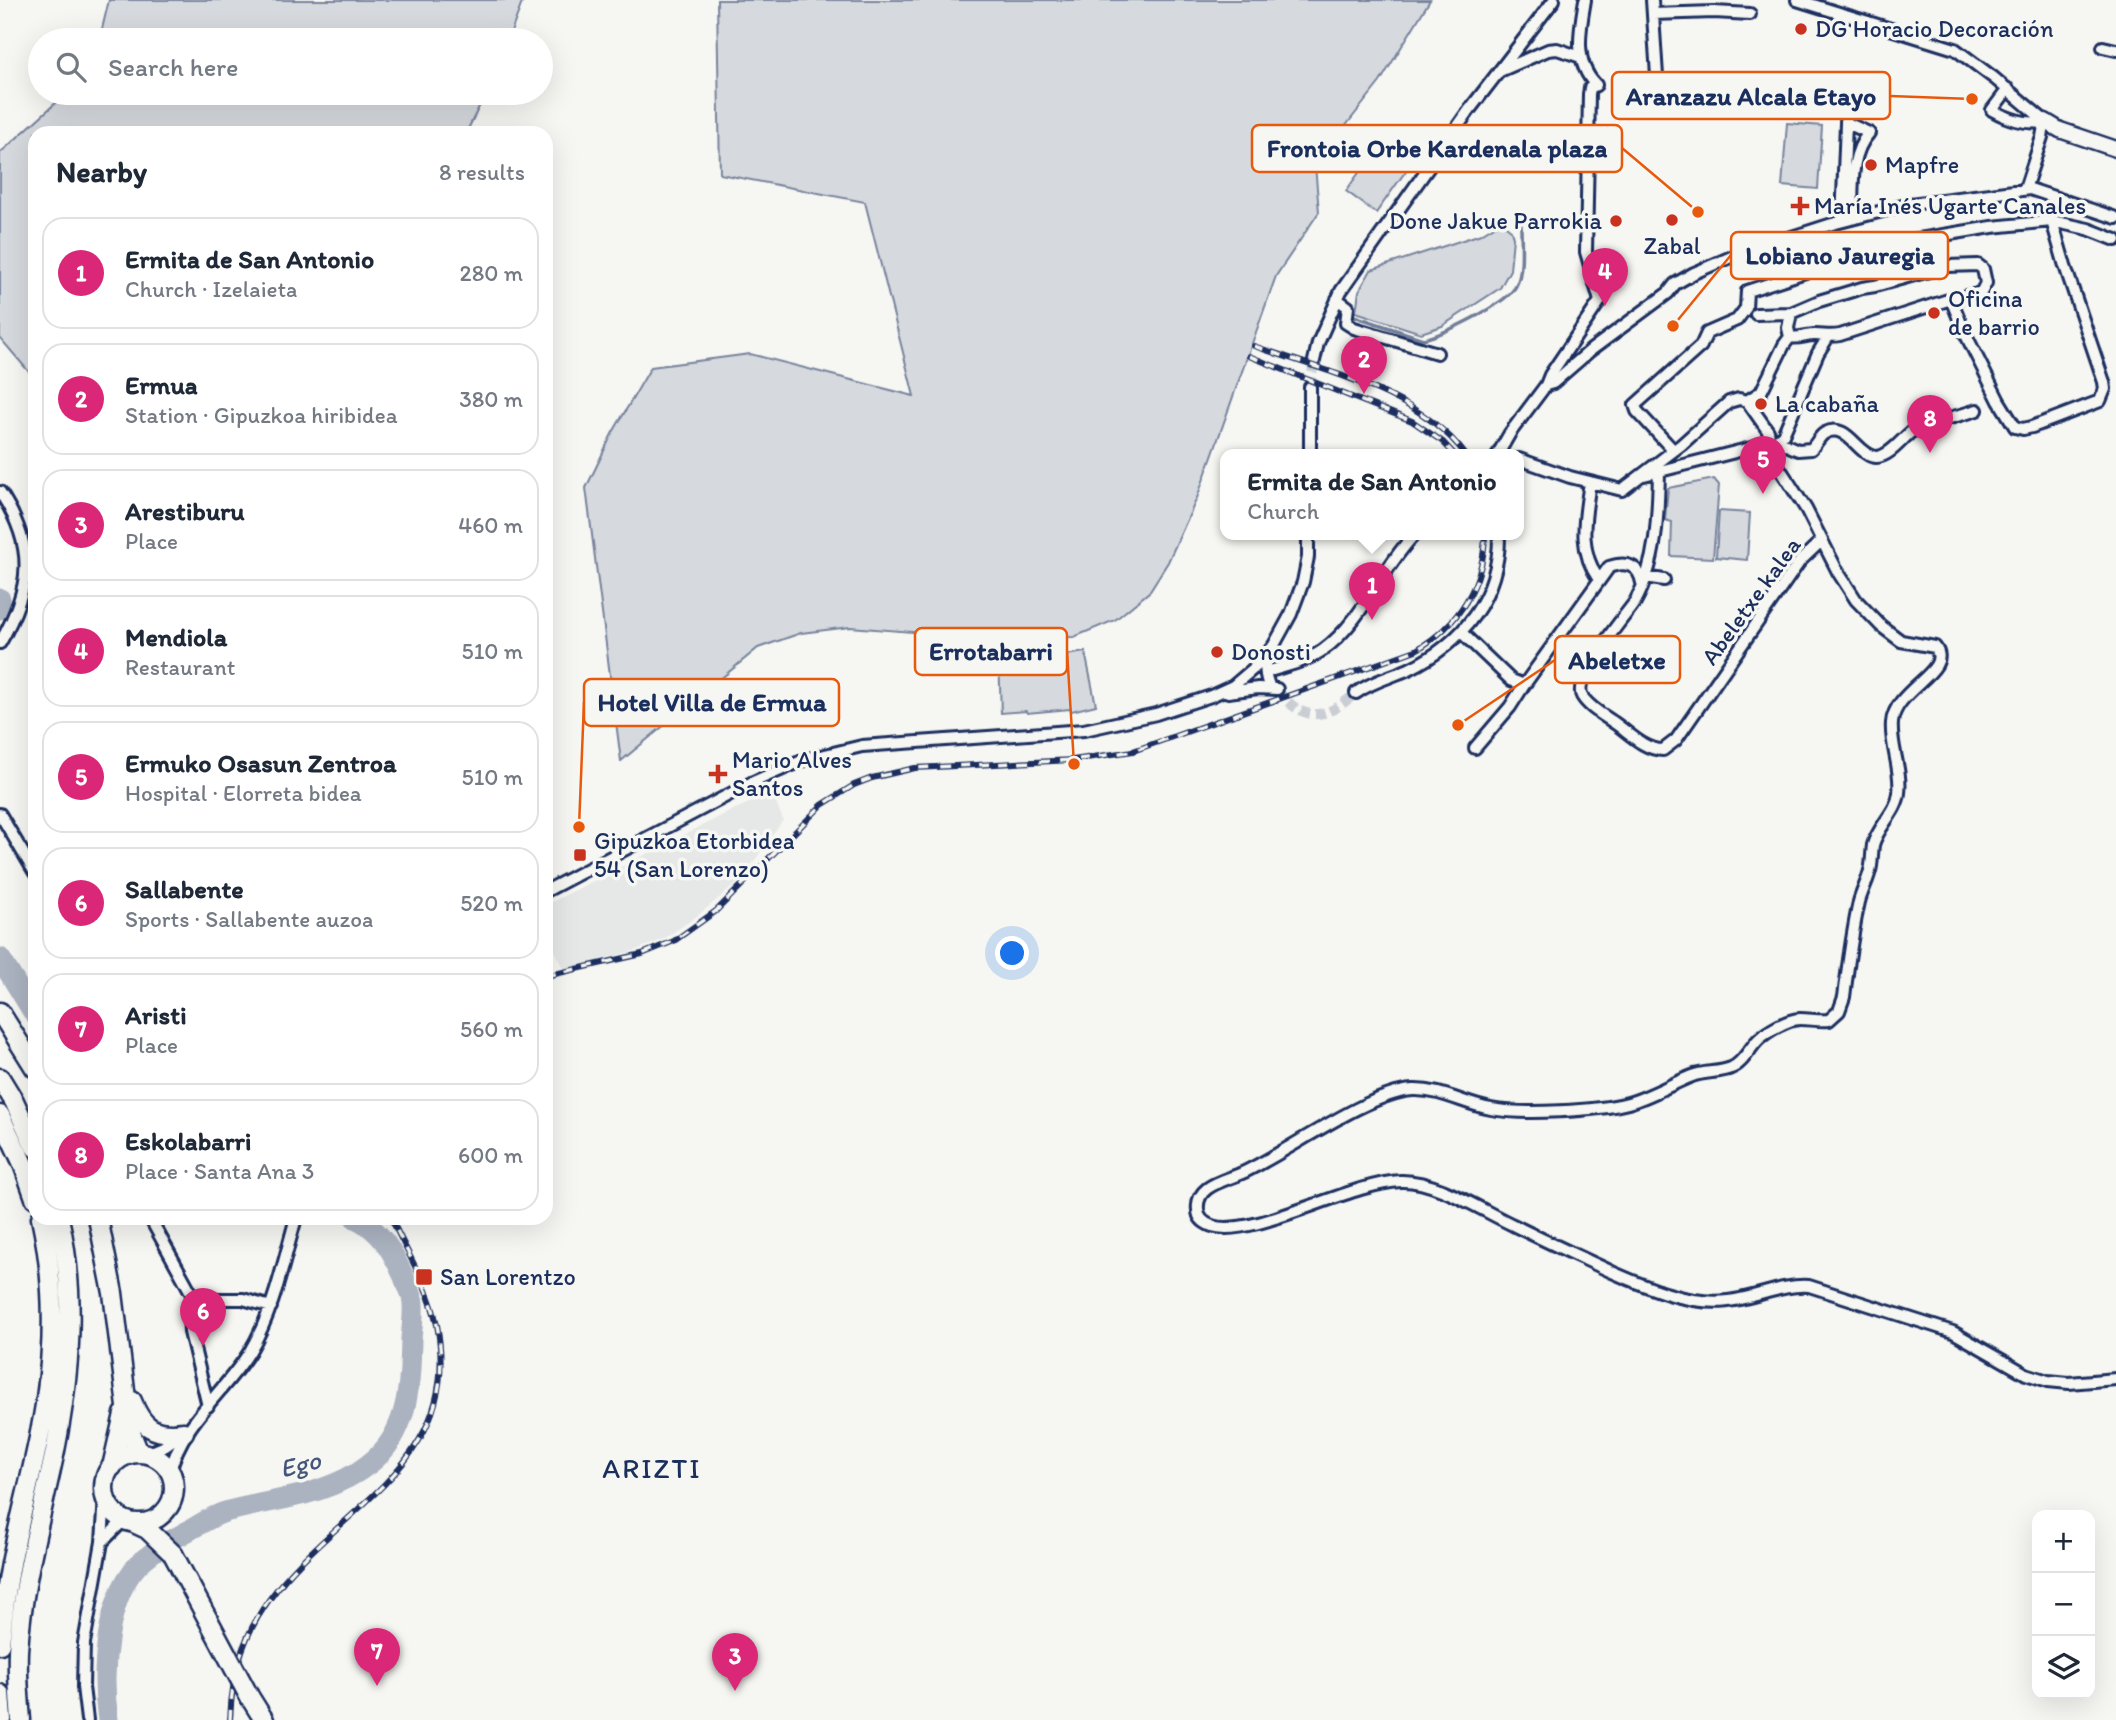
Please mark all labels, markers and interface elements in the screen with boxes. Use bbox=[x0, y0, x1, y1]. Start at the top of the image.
place label: DG Horacio Decoración bbox=[1815, 14, 2054, 43]
marker: DG Horacio Decoración bbox=[1793, 21, 1809, 37]
search box bbox=[28, 28, 553, 105]
icon: search bbox=[52, 48, 90, 86]
text: Search here bbox=[108, 51, 238, 83]
callout: Aranzazu Alcala Etayo bbox=[1612, 72, 1890, 119]
text: Aranzazu Alcala Etayo bbox=[1625, 80, 1876, 112]
callout: Frontoia Orbe Kardenala plaza bbox=[1252, 125, 1622, 172]
text: Frontoia Orbe Kardenala plaza bbox=[1267, 132, 1607, 164]
place label: Mapfre bbox=[1885, 150, 1959, 179]
text: Nearby bbox=[56, 153, 147, 190]
marker: Mapfre bbox=[1863, 157, 1879, 173]
text: 8 results bbox=[439, 158, 525, 186]
place label: María Inés Ugarte Canales bbox=[1814, 191, 2086, 220]
marker: María Inés Ugarte Canales bbox=[1792, 198, 1808, 214]
place label: Done Jakue Parrokia bbox=[1389, 206, 1603, 235]
marker: Zabal bbox=[1664, 212, 1680, 228]
marker: Done Jakue Parrokia bbox=[1608, 213, 1624, 229]
place label: Zabal bbox=[1643, 231, 1701, 260]
callout: Lobiano Jauregia bbox=[1731, 232, 1948, 279]
text: Lobiano Jauregia bbox=[1745, 239, 1935, 271]
text: Ermita de San Antonio bbox=[125, 243, 374, 275]
pin: 4 bbox=[1582, 248, 1628, 306]
text: 1 bbox=[76, 259, 86, 287]
text: 280 m bbox=[460, 259, 523, 287]
text: Church · Izelaieta bbox=[125, 275, 297, 303]
place label: Oficina de barrio bbox=[1948, 284, 2040, 341]
marker: Oficina de barrio bbox=[1926, 305, 1942, 321]
pin: 2 bbox=[1341, 336, 1387, 394]
text: Ermua bbox=[125, 369, 198, 401]
text: 2 bbox=[75, 385, 87, 413]
text: 380 m bbox=[459, 385, 523, 413]
place label: La cabaña bbox=[1775, 389, 1880, 418]
pin: 8 bbox=[1907, 395, 1953, 453]
marker: La cabaña bbox=[1753, 396, 1769, 412]
text: Station · Gipuzkoa hiribidea bbox=[125, 401, 398, 429]
pin: 5 bbox=[1740, 436, 1786, 494]
popup bbox=[1220, 449, 1524, 540]
text: Ermita de San Antonio bbox=[1247, 465, 1497, 497]
text: Arestiburu bbox=[125, 495, 245, 527]
text: Church bbox=[1247, 497, 1319, 525]
text: 3 bbox=[75, 511, 87, 539]
text: 460 m bbox=[458, 511, 523, 539]
text: Place bbox=[125, 527, 178, 555]
street label: Abeletxe kalea bbox=[1695, 531, 1807, 670]
pin: 1 bbox=[1349, 562, 1395, 620]
text: Mendiola bbox=[125, 621, 227, 653]
callout: Errotabarri bbox=[915, 628, 1067, 675]
text: Errotabarri bbox=[929, 635, 1053, 667]
callout: Abeletxe bbox=[1555, 636, 1680, 683]
text: 4 bbox=[74, 637, 88, 665]
text: 510 m bbox=[462, 637, 523, 665]
place label: Donosti bbox=[1231, 637, 1311, 666]
marker: Donosti bbox=[1209, 644, 1225, 660]
text: Abeletxe bbox=[1567, 644, 1666, 676]
text: Restaurant bbox=[125, 653, 235, 681]
callout: Hotel Villa de Ermua bbox=[584, 679, 839, 726]
text: Hotel Villa de Ermua bbox=[597, 686, 827, 718]
place label: Mario Alves Santos bbox=[732, 745, 852, 802]
text: Ermuko Osasun Zentroa bbox=[125, 747, 396, 779]
text: 5 bbox=[75, 763, 87, 791]
text: 510 m bbox=[462, 763, 523, 791]
marker: Mario Alves Santos bbox=[710, 766, 726, 782]
text: Hospital · Elorreta bidea bbox=[125, 779, 362, 807]
place label: Gipuzkoa Etorbidea 54 (San Lorenzo) bbox=[594, 826, 795, 883]
marker: Gipuzkoa Etorbidea 54 (San Lorenzo) bbox=[572, 847, 588, 863]
text: Sallabente bbox=[125, 873, 244, 905]
text: 6 bbox=[75, 889, 87, 917]
text: 520 m bbox=[460, 889, 523, 917]
text: Sports · Sallabente auzoa bbox=[125, 905, 373, 933]
your location bbox=[995, 936, 1029, 970]
text: Aristi bbox=[125, 999, 187, 1031]
text: 7 bbox=[75, 1015, 87, 1043]
text: 560 m bbox=[460, 1015, 523, 1043]
text: Place bbox=[125, 1031, 178, 1059]
text: Eskolabarri bbox=[125, 1125, 251, 1157]
text: 8 bbox=[75, 1141, 87, 1169]
text: 600 m bbox=[458, 1141, 523, 1169]
text: Place · Santa Ana 3 bbox=[125, 1157, 314, 1185]
place label: San Lorentzo bbox=[440, 1262, 576, 1291]
marker: San Lorentzo bbox=[414, 1267, 434, 1287]
pin: 6 bbox=[180, 1288, 226, 1346]
water label: Ego bbox=[276, 1443, 324, 1484]
district label: ARIZTI bbox=[602, 1451, 702, 1485]
map controls bbox=[2032, 1510, 2095, 1699]
button: + bbox=[2032, 1510, 2095, 1573]
button: − bbox=[2032, 1573, 2095, 1636]
pin: 7 bbox=[354, 1628, 400, 1686]
pin: 3 bbox=[712, 1633, 758, 1691]
button: layers bbox=[2032, 1636, 2095, 1699]

